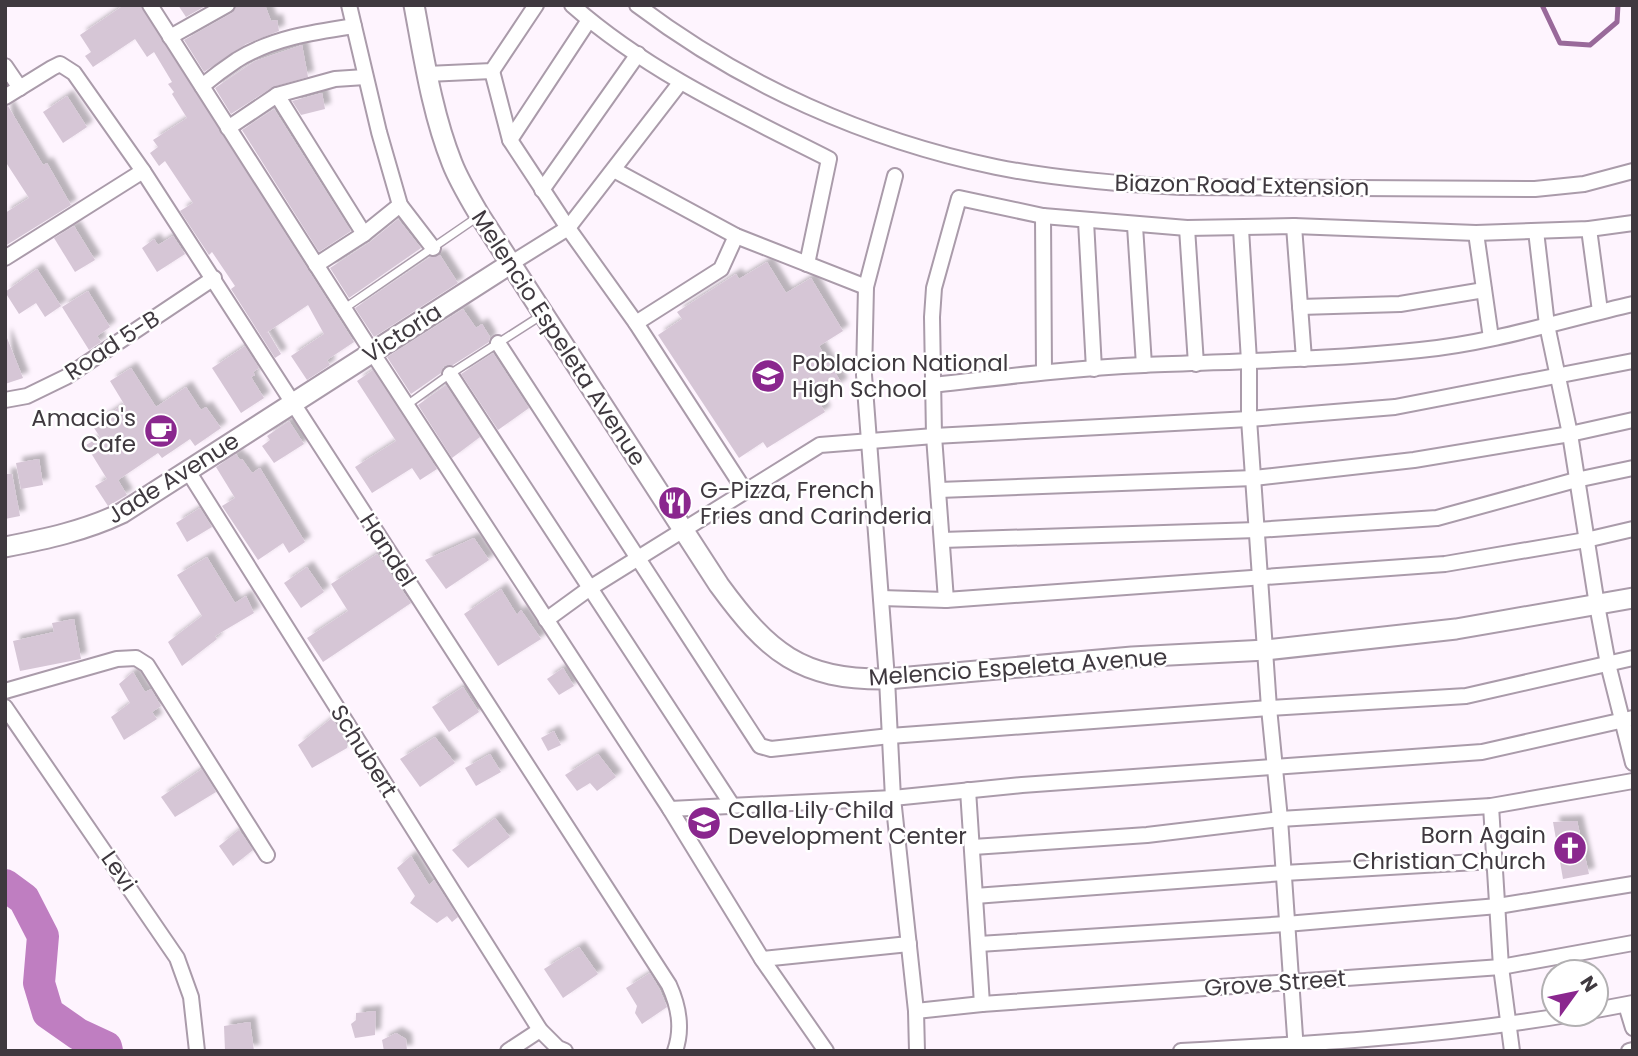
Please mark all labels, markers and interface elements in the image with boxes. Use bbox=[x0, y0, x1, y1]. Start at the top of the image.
street label: Biazon Road Extension bbox=[1114, 167, 1370, 203]
street label: Melencio Espeleta Avenue bbox=[464, 204, 654, 472]
street label: Victoria bbox=[356, 296, 448, 370]
street label: Road 5-B bbox=[58, 302, 166, 388]
place label: Poblacion National High School bbox=[792, 347, 1008, 405]
school or university icon: Poblacion National High School bbox=[749, 357, 787, 395]
place label: Amacio's Cafe bbox=[31, 402, 136, 460]
cafe icon: Amacio's Cafe bbox=[142, 412, 180, 450]
street label: Jade Avenue bbox=[101, 425, 245, 531]
place label: G-Pizza, French Fries and Carinderia bbox=[700, 474, 932, 532]
restaurant icon: G-Pizza, French Fries and Carinderia bbox=[656, 484, 694, 522]
street label: Handel bbox=[352, 507, 424, 593]
street label: Melencio Espeleta Avenue bbox=[868, 641, 1168, 693]
street label: Schubert bbox=[323, 699, 405, 803]
place label: Calla Lily Child Development Center bbox=[728, 794, 967, 852]
school or university icon: Calla Lily Child Development Center bbox=[685, 804, 723, 842]
place label: Born Again Christian Church bbox=[1352, 819, 1546, 877]
church icon: Born Again Christian Church bbox=[1551, 829, 1589, 867]
street label: Levi bbox=[94, 844, 144, 898]
north arrow bbox=[1540, 958, 1610, 1028]
street label: Grove Street bbox=[1203, 962, 1347, 1004]
text: N bbox=[1574, 971, 1604, 997]

